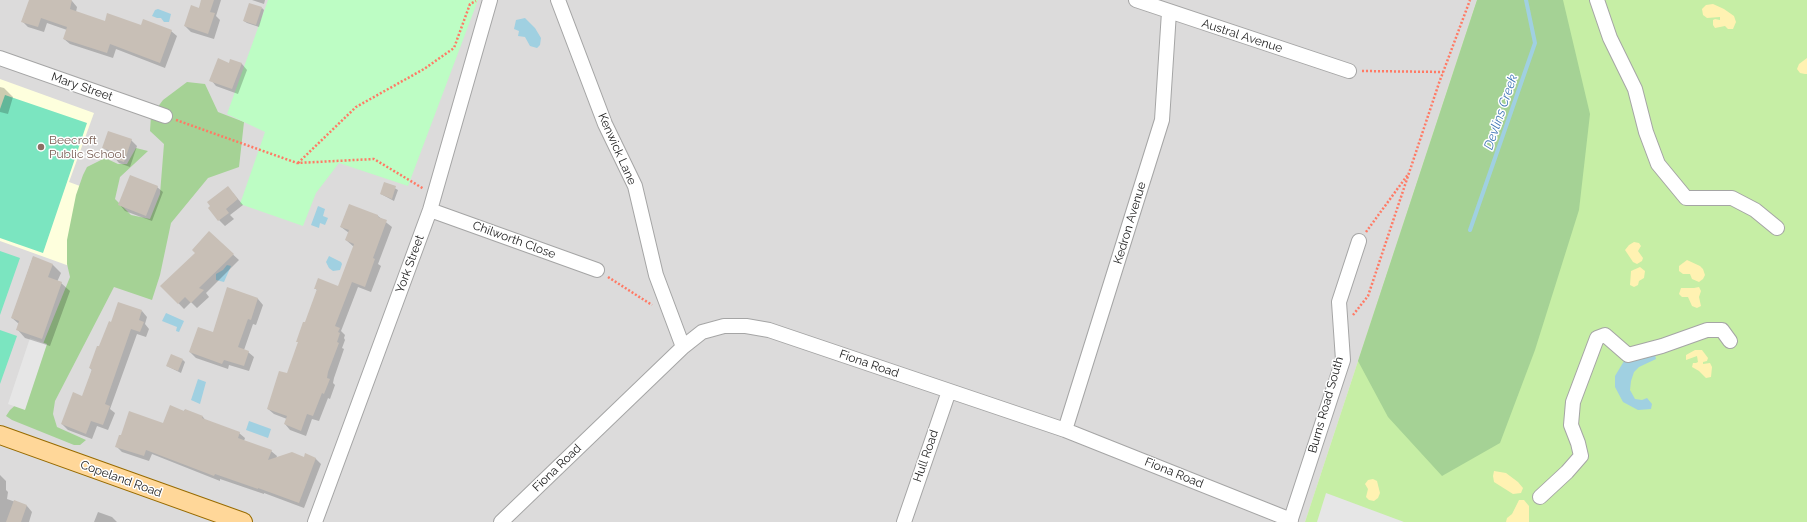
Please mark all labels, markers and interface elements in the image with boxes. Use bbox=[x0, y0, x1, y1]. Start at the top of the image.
street label: Austral Avenue bbox=[1200, 16, 1284, 56]
street label: Mary Street bbox=[49, 70, 115, 104]
water label: Devlins Creek bbox=[1481, 72, 1521, 152]
street label: Kenwick Lane bbox=[595, 111, 639, 187]
place label: Beecroft Public School bbox=[49, 133, 125, 161]
marker: Beecroft Public School bbox=[36, 142, 46, 152]
street label: Kedron Avenue bbox=[1111, 180, 1149, 266]
street label: Chilworth Close bbox=[470, 218, 558, 262]
street label: York Street bbox=[393, 233, 427, 295]
street label: Fiona Road bbox=[837, 347, 901, 381]
street label: Burns Road South bbox=[1305, 355, 1347, 455]
street label: Hull Road bbox=[910, 428, 942, 484]
street label: Fiona Road bbox=[530, 441, 584, 495]
street label: Fiona Road bbox=[1142, 455, 1206, 491]
street label: Copeland Road bbox=[78, 458, 164, 500]

